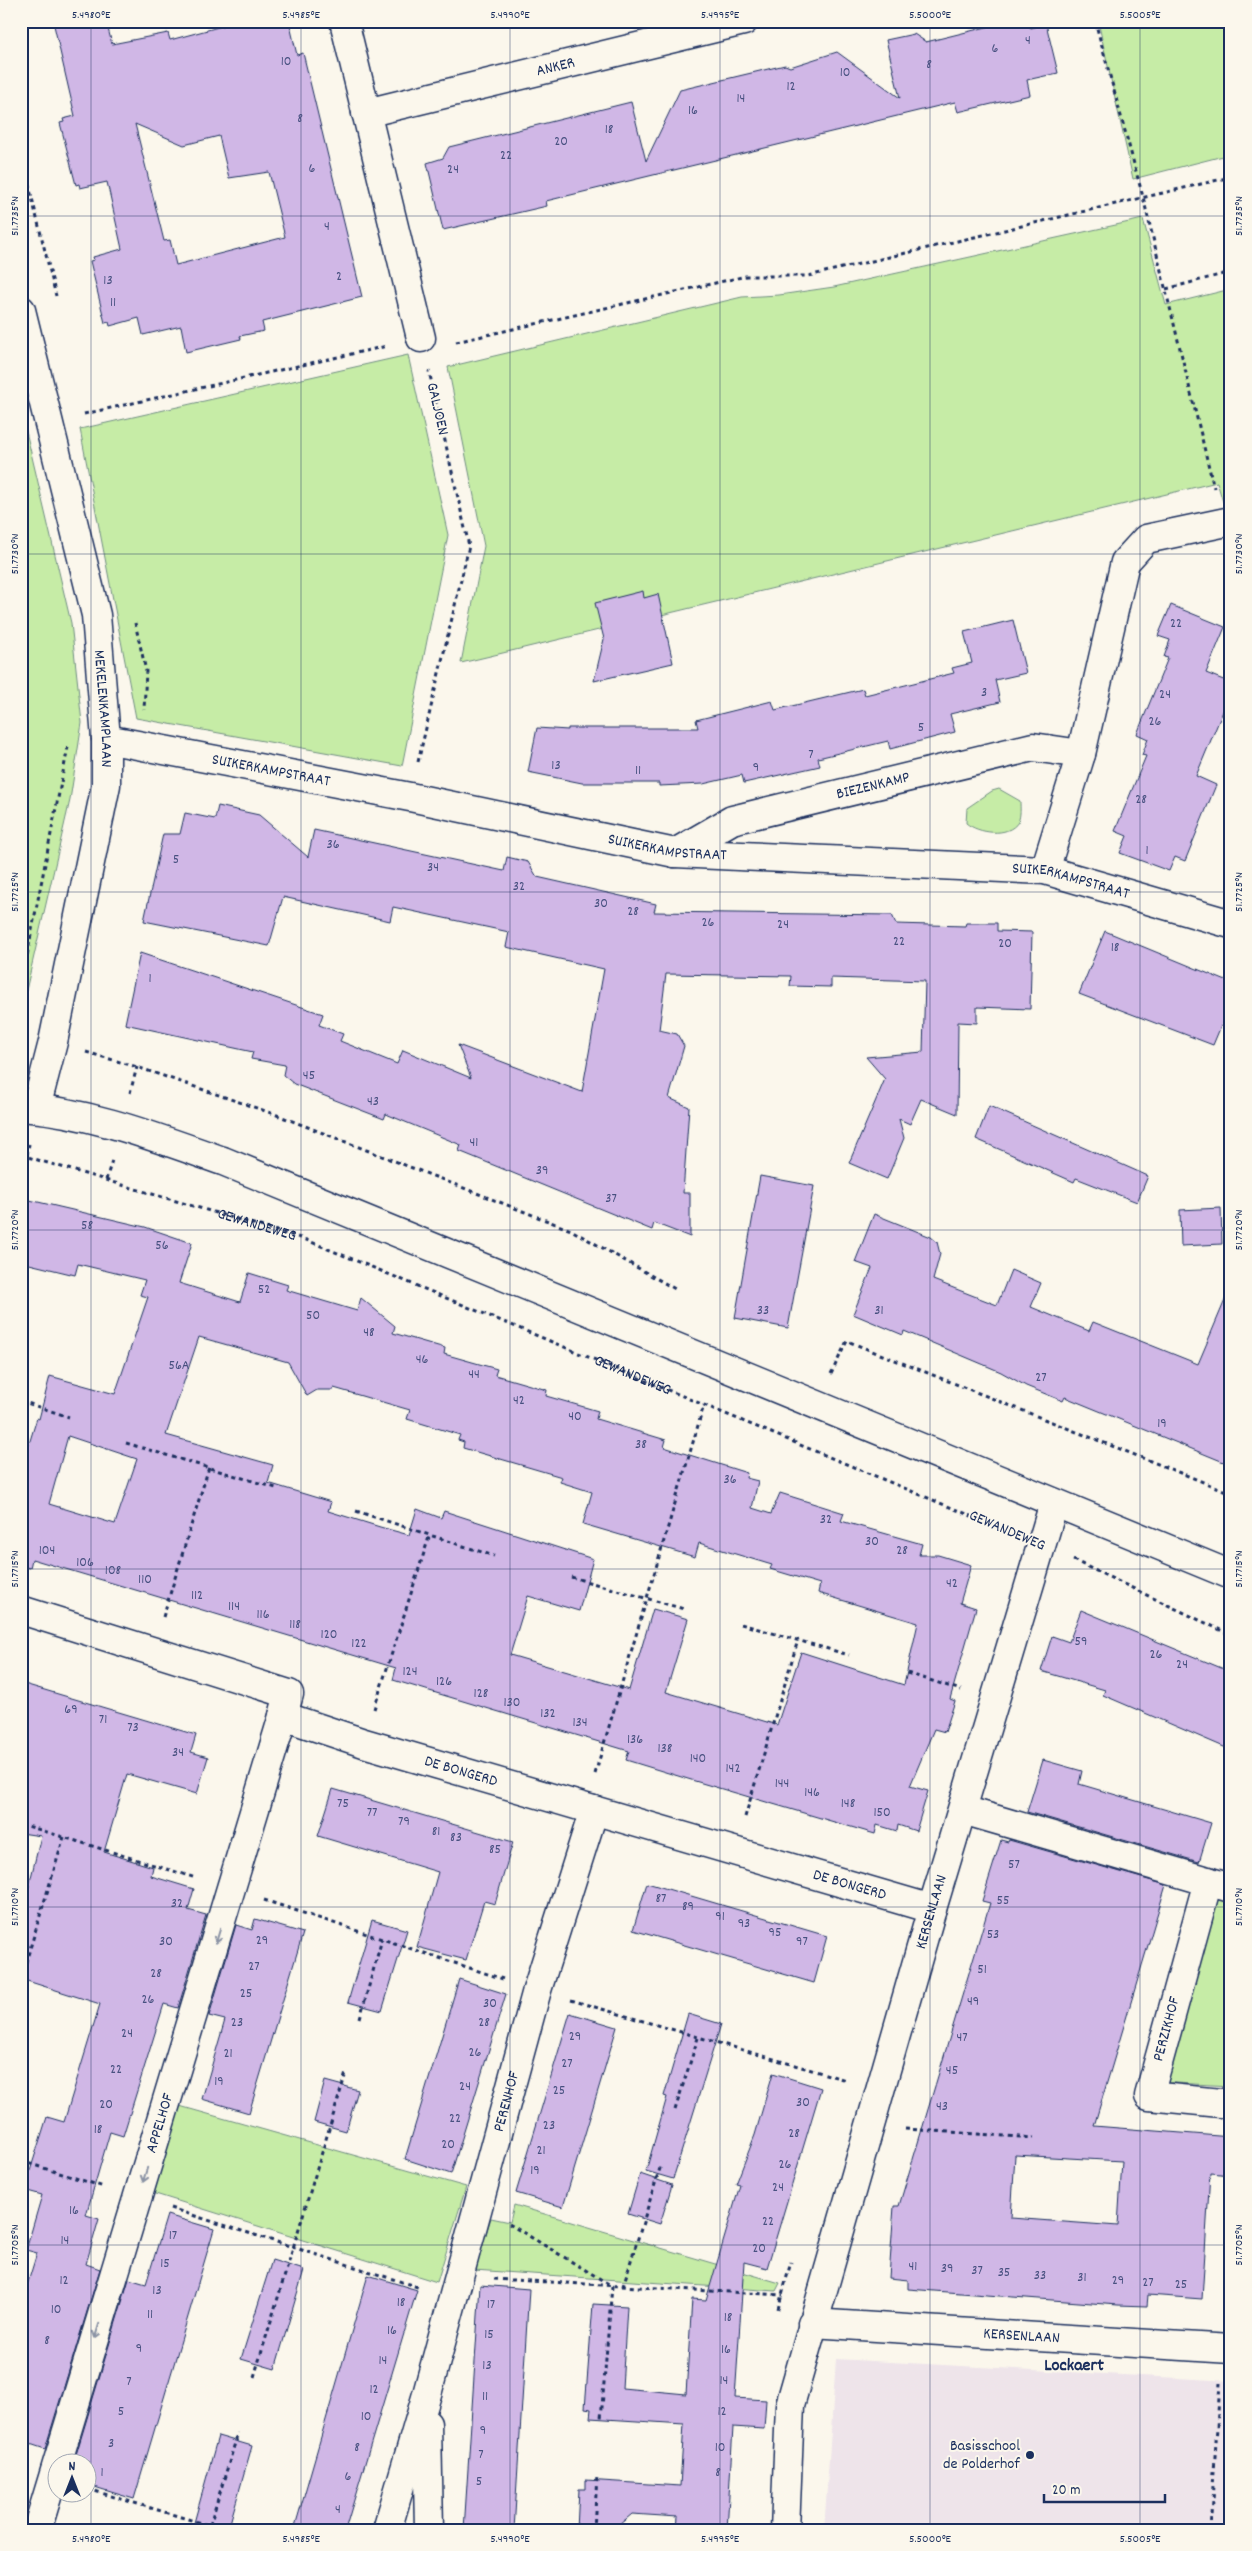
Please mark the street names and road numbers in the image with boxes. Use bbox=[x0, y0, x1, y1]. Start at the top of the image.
street label: ANKER bbox=[534, 51, 577, 83]
street label: GALJOEN bbox=[420, 380, 454, 438]
street label: MEKELENKAMPLAAN bbox=[87, 649, 118, 768]
street label: SUIKERKAMPSTRAAT bbox=[210, 748, 333, 793]
street label: BIEZENKAMP bbox=[834, 766, 912, 806]
street label: SUIKERKAMPSTRAAT bbox=[606, 828, 728, 867]
street label: SUIKERKAMPSTRAAT bbox=[1012, 857, 1133, 906]
street label: GEWANDEWEG bbox=[215, 1202, 299, 1248]
street label: GEWANDEWEG bbox=[591, 1349, 675, 1402]
street label: GEWANDEWEG bbox=[965, 1505, 1049, 1557]
street label: DE BONGERD bbox=[422, 1750, 500, 1793]
street label: DE BONGERD bbox=[810, 1863, 889, 1907]
street label: KERSENLAAN bbox=[910, 1872, 953, 1952]
street label: PERZIKHOF bbox=[1147, 1994, 1187, 2064]
street label: PERENHOF bbox=[487, 2068, 526, 2134]
street label: APPELHOF bbox=[140, 2090, 180, 2156]
street label: KERSENLAAN bbox=[983, 2322, 1061, 2350]

